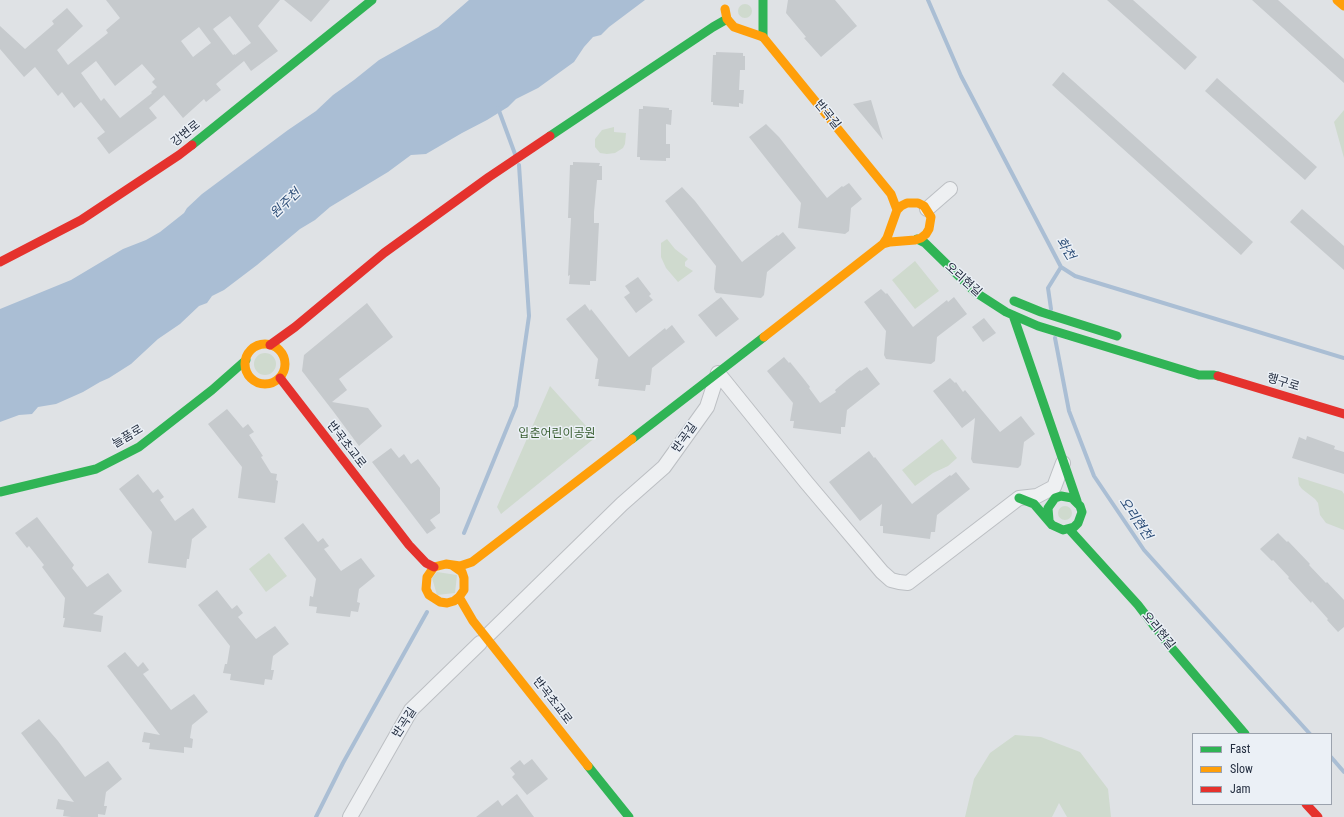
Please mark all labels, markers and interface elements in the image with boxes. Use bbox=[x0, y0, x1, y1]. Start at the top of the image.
street label: 반곡길 bbox=[811, 98, 843, 132]
street label: 강변로 bbox=[169, 118, 203, 150]
water label: 원주천 bbox=[268, 186, 304, 222]
water label: 화천 bbox=[1052, 235, 1078, 263]
street label: 오리현길 bbox=[942, 260, 984, 300]
street label: 행구로 bbox=[1265, 371, 1301, 395]
street label: 반곡초교로 bbox=[323, 419, 369, 471]
street label: 반곡길 bbox=[669, 420, 701, 456]
street label: 늘품로 bbox=[110, 422, 146, 452]
park label: 입춘어린이공원 bbox=[518, 427, 596, 441]
water label: 오리현천 bbox=[1115, 495, 1155, 543]
street label: 오리현길 bbox=[1139, 609, 1177, 653]
street label: 반곡초교로 bbox=[529, 675, 575, 727]
street label: 반곡길 bbox=[390, 705, 420, 741]
legend bbox=[1192, 733, 1332, 805]
text: Fast bbox=[1230, 742, 1250, 756]
text: Slow bbox=[1230, 762, 1253, 776]
text: Jam bbox=[1230, 782, 1251, 796]

